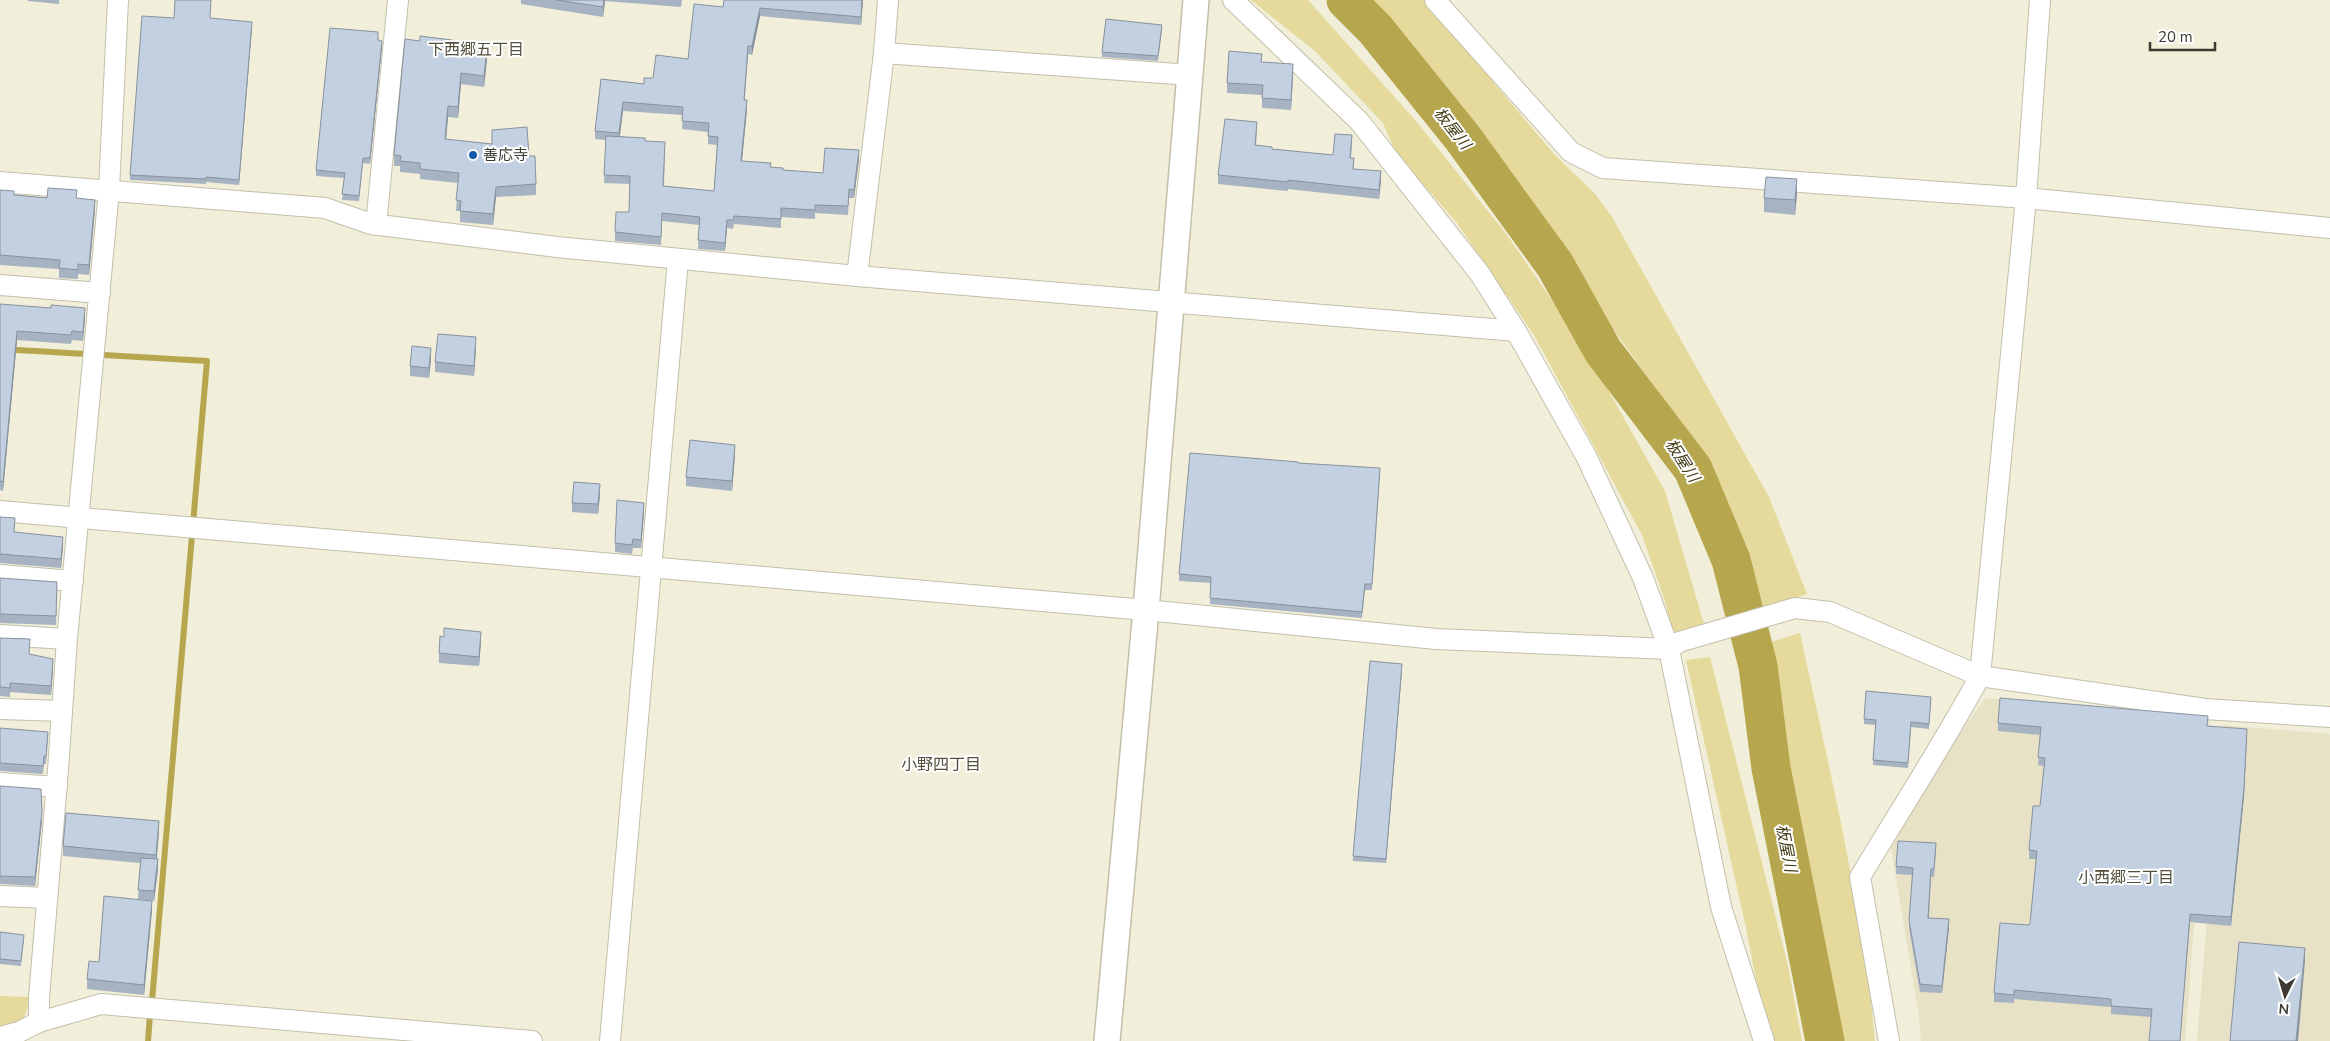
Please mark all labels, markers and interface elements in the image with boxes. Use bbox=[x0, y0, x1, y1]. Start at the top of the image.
scale bar bbox=[2150, 20, 2215, 52]
text: 20 m bbox=[2158, 27, 2193, 47]
district label: 下西郷五丁目 bbox=[428, 39, 524, 61]
water label: 板屋川 bbox=[1429, 103, 1477, 156]
place label: 善応寺 bbox=[483, 145, 528, 165]
marker: 善応寺 bbox=[467, 149, 479, 161]
water label: 板屋川 bbox=[1660, 434, 1706, 488]
district label: 小野四丁目 bbox=[901, 754, 981, 776]
water label: 板屋川 bbox=[1771, 823, 1802, 876]
district label: 小西郷三丁目 bbox=[2078, 867, 2174, 889]
north arrow bbox=[2260, 971, 2310, 1021]
text: N bbox=[2278, 999, 2290, 1018]

